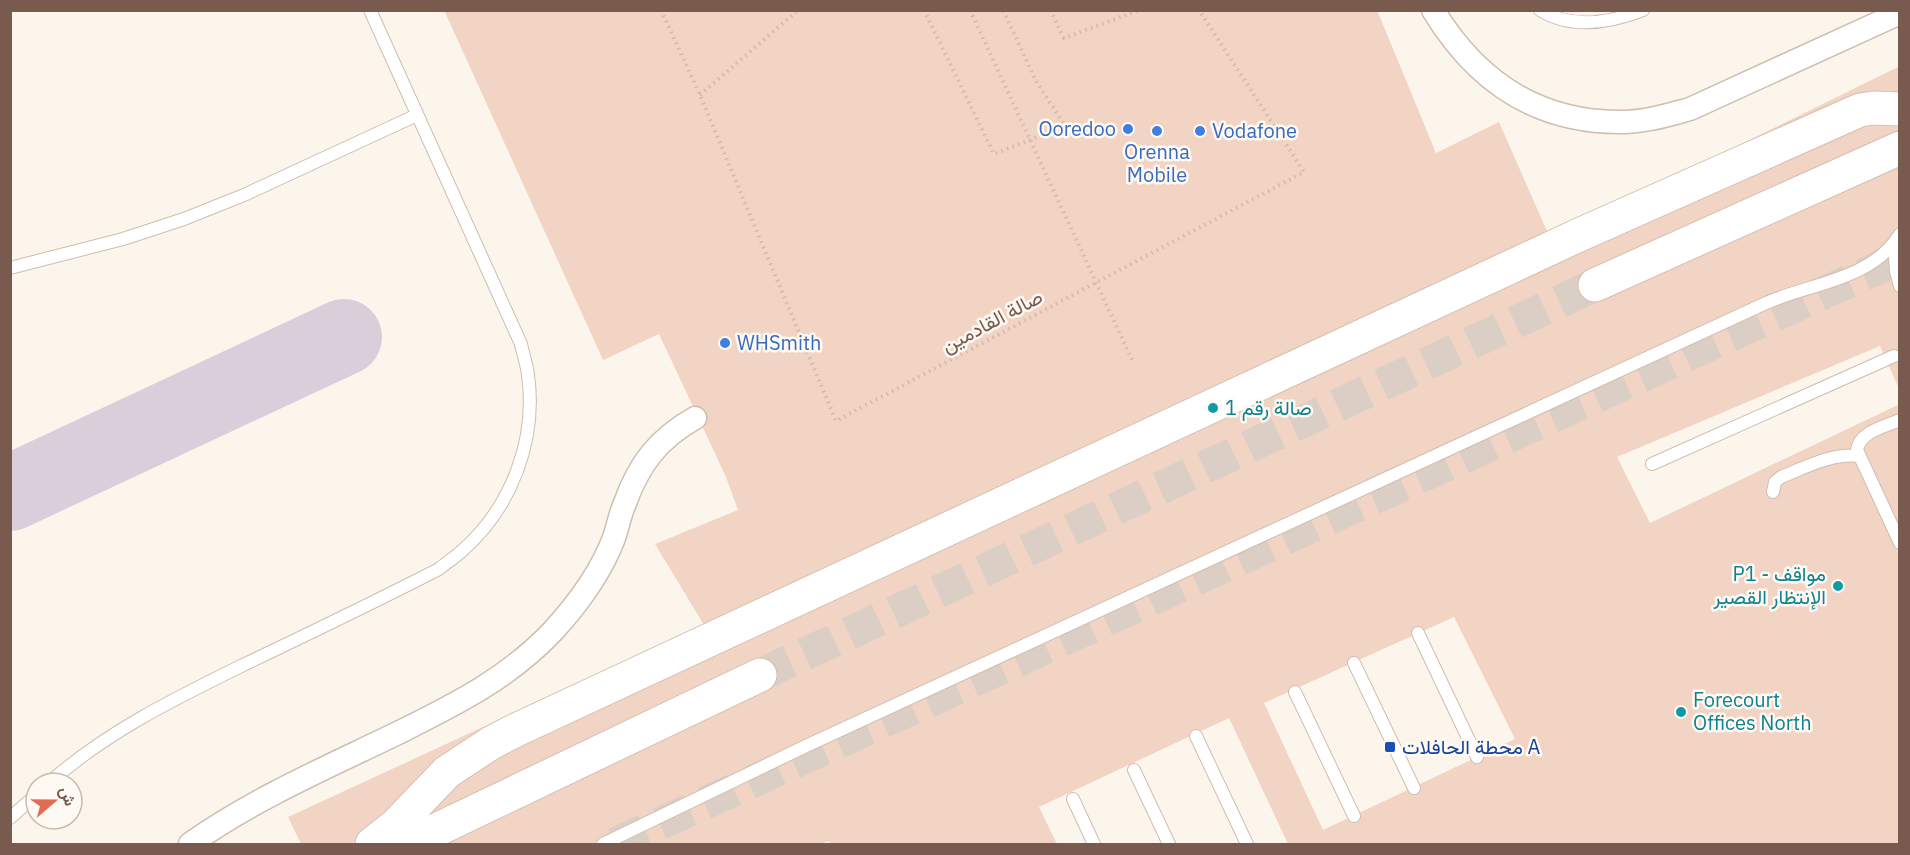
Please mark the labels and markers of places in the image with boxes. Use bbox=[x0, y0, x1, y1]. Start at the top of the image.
place label: Ooredoo bbox=[1038, 115, 1116, 142]
place label: Vodafone bbox=[1212, 117, 1297, 144]
marker: Ooredoo bbox=[1121, 122, 1135, 136]
marker: Orenna Mobile bbox=[1150, 124, 1164, 138]
marker: Vodafone bbox=[1193, 124, 1207, 138]
place label: Orenna Mobile bbox=[1124, 138, 1190, 188]
place label: WHSmith bbox=[737, 329, 821, 356]
marker: WHSmith bbox=[718, 336, 732, 350]
place label: صالة رقم 1 bbox=[1225, 394, 1312, 421]
marker: صالة رقم 1 bbox=[1206, 401, 1220, 415]
place label: P1 - مواقف الإنتظار القصير bbox=[1713, 560, 1826, 610]
marker: P1 - مواقف الإنتظار القصير bbox=[1831, 579, 1845, 593]
place label: Forecourt Offices North bbox=[1693, 686, 1812, 736]
marker: Forecourt Offices North bbox=[1674, 705, 1688, 719]
place label: محطة الحافلات A bbox=[1402, 733, 1541, 760]
marker: محطة الحافلات A bbox=[1383, 740, 1397, 754]

